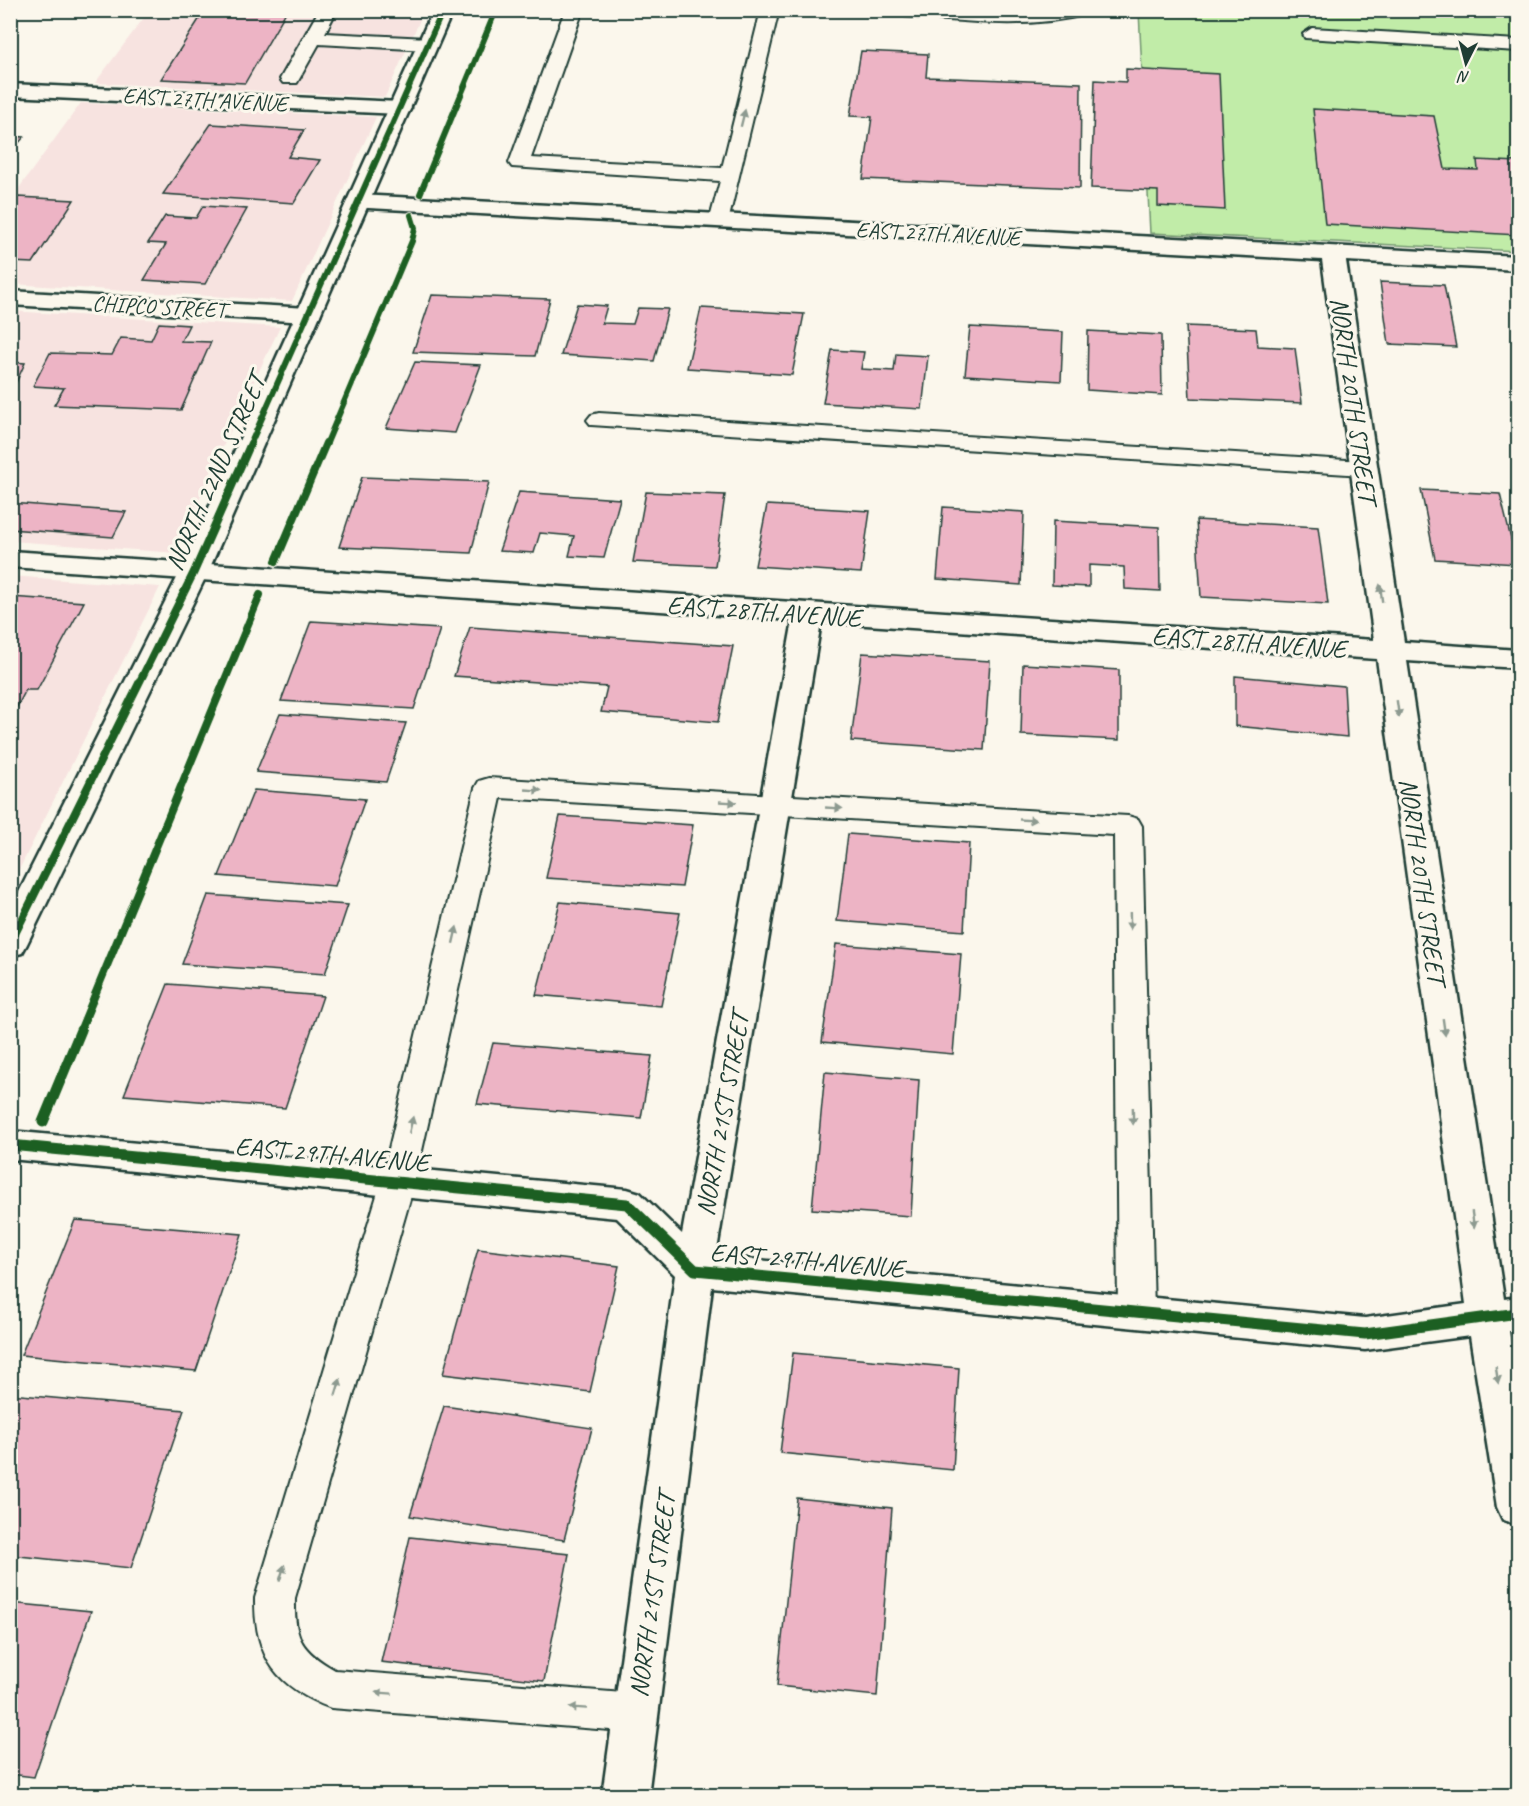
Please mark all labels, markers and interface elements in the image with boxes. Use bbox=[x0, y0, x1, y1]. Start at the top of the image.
north arrow bbox=[1436, 33, 1496, 93]
text: N bbox=[1455, 66, 1471, 87]
street label: EAST 27TH AVENUE bbox=[122, 82, 291, 118]
one-way arrow bbox=[739, 109, 749, 127]
street label: EAST 27TH AVENUE bbox=[855, 216, 1024, 252]
street label: CHIPCO STREET bbox=[92, 290, 232, 325]
street label: NORTH 20TH STREET bbox=[1323, 295, 1385, 512]
street label: NORTH 22ND STREET bbox=[157, 363, 276, 575]
one-way arrow bbox=[1377, 584, 1386, 603]
street label: EAST 28TH AVENUE bbox=[666, 588, 865, 635]
street label: EAST 28TH AVENUE bbox=[1151, 619, 1350, 666]
one-way arrow bbox=[1393, 700, 1402, 719]
street label: NORTH 20TH STREET bbox=[1392, 776, 1454, 993]
one-way arrow bbox=[524, 786, 543, 795]
one-way arrow bbox=[718, 797, 737, 806]
one-way arrow bbox=[824, 803, 843, 813]
one-way arrow bbox=[1019, 815, 1038, 824]
one-way arrow bbox=[1125, 911, 1134, 930]
one-way arrow bbox=[451, 925, 461, 944]
street label: NORTH 21ST STREET bbox=[688, 1003, 758, 1218]
one-way arrow bbox=[1440, 1017, 1449, 1036]
one-way arrow bbox=[1128, 1106, 1137, 1125]
one-way arrow bbox=[407, 1116, 417, 1134]
street label: EAST 29TH AVENUE bbox=[234, 1130, 433, 1180]
one-way arrow bbox=[1468, 1210, 1477, 1229]
street label: EAST 29TH AVENUE bbox=[709, 1236, 908, 1286]
one-way arrow bbox=[1492, 1365, 1501, 1384]
one-way arrow bbox=[334, 1377, 343, 1395]
street label: NORTH 21ST STREET bbox=[622, 1484, 684, 1699]
one-way arrow bbox=[278, 1564, 287, 1582]
one-way arrow bbox=[374, 1689, 393, 1698]
one-way arrow bbox=[568, 1703, 587, 1713]

